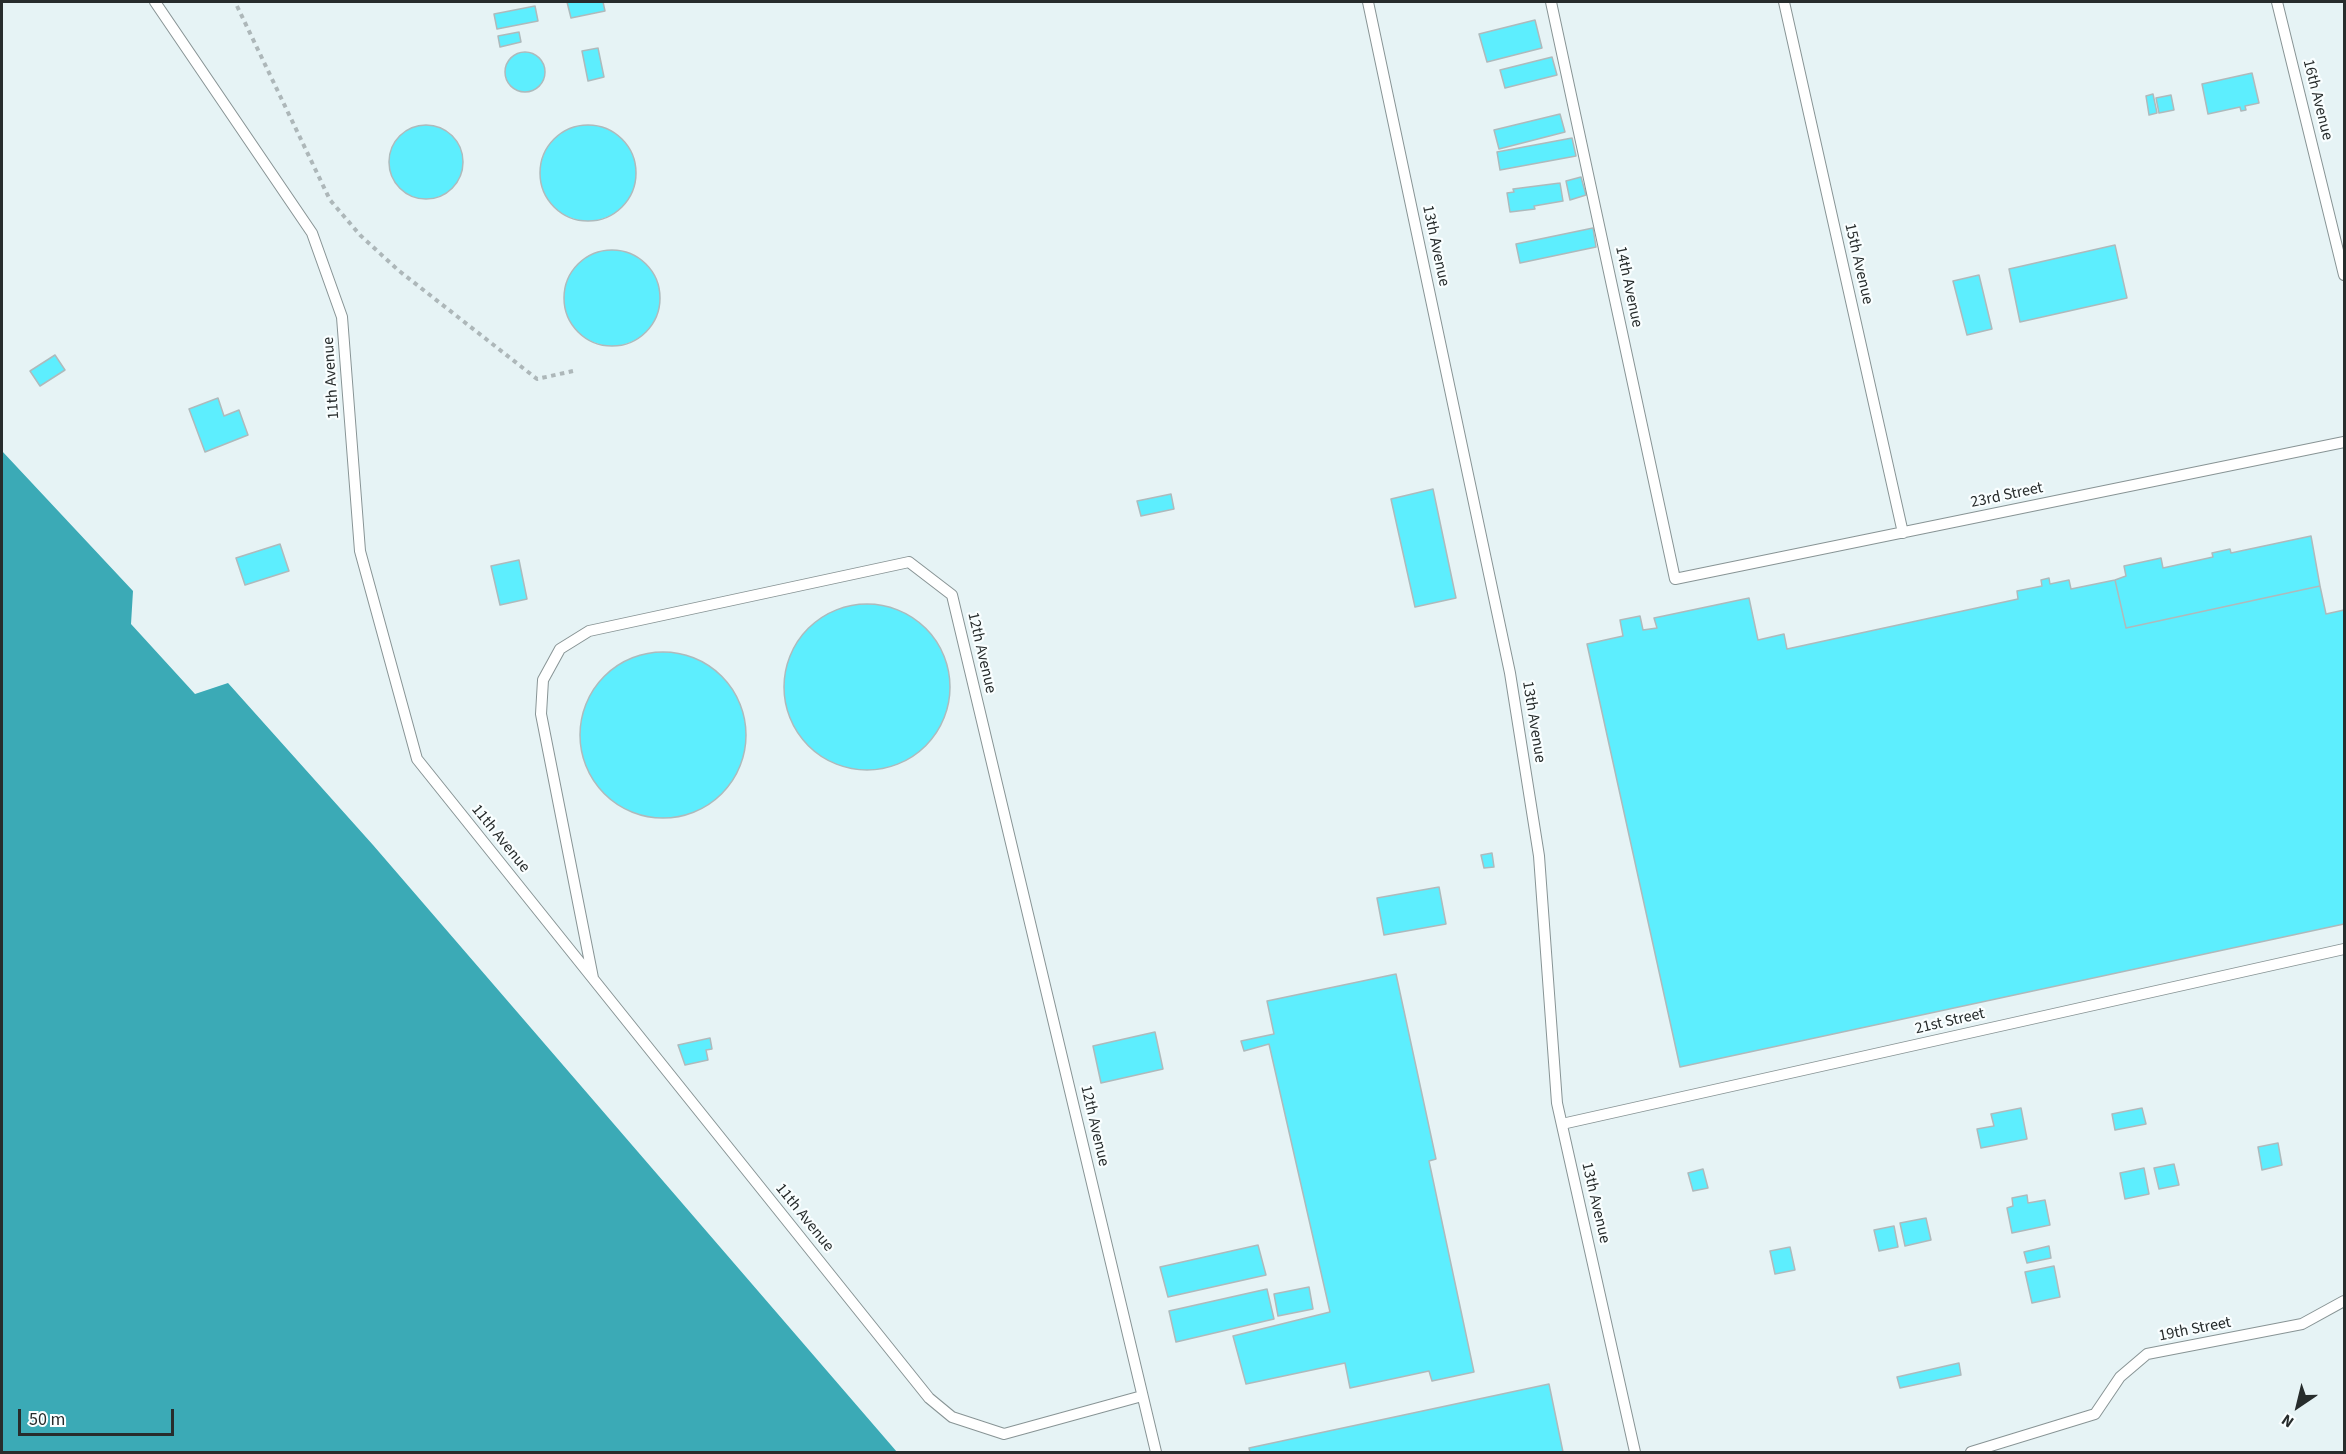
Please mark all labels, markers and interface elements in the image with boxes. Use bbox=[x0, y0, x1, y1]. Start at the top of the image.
street label: 16th Avenue bbox=[2298, 58, 2336, 142]
street label: 13th Avenue bbox=[1417, 204, 1453, 288]
street label: 15th Avenue bbox=[1839, 222, 1877, 306]
street label: 14th Avenue bbox=[1610, 245, 1646, 329]
street label: 11th Avenue bbox=[320, 336, 344, 420]
street label: 23rd Street bbox=[1969, 479, 2045, 513]
street label: 12th Avenue bbox=[962, 611, 1000, 695]
street label: 13th Avenue bbox=[1517, 680, 1549, 764]
street label: 11th Avenue bbox=[467, 801, 533, 877]
street label: 21st Street bbox=[1913, 1005, 1987, 1039]
street label: 12th Avenue bbox=[1075, 1084, 1113, 1168]
street label: 13th Avenue bbox=[1576, 1161, 1614, 1245]
street label: 11th Avenue bbox=[771, 1180, 837, 1256]
street label: 19th Street bbox=[2157, 1314, 2233, 1346]
north arrow bbox=[2268, 1376, 2328, 1436]
scale bar bbox=[21, 1397, 177, 1435]
text: 50 m bbox=[29, 1407, 65, 1432]
text: N bbox=[2277, 1409, 2298, 1433]

